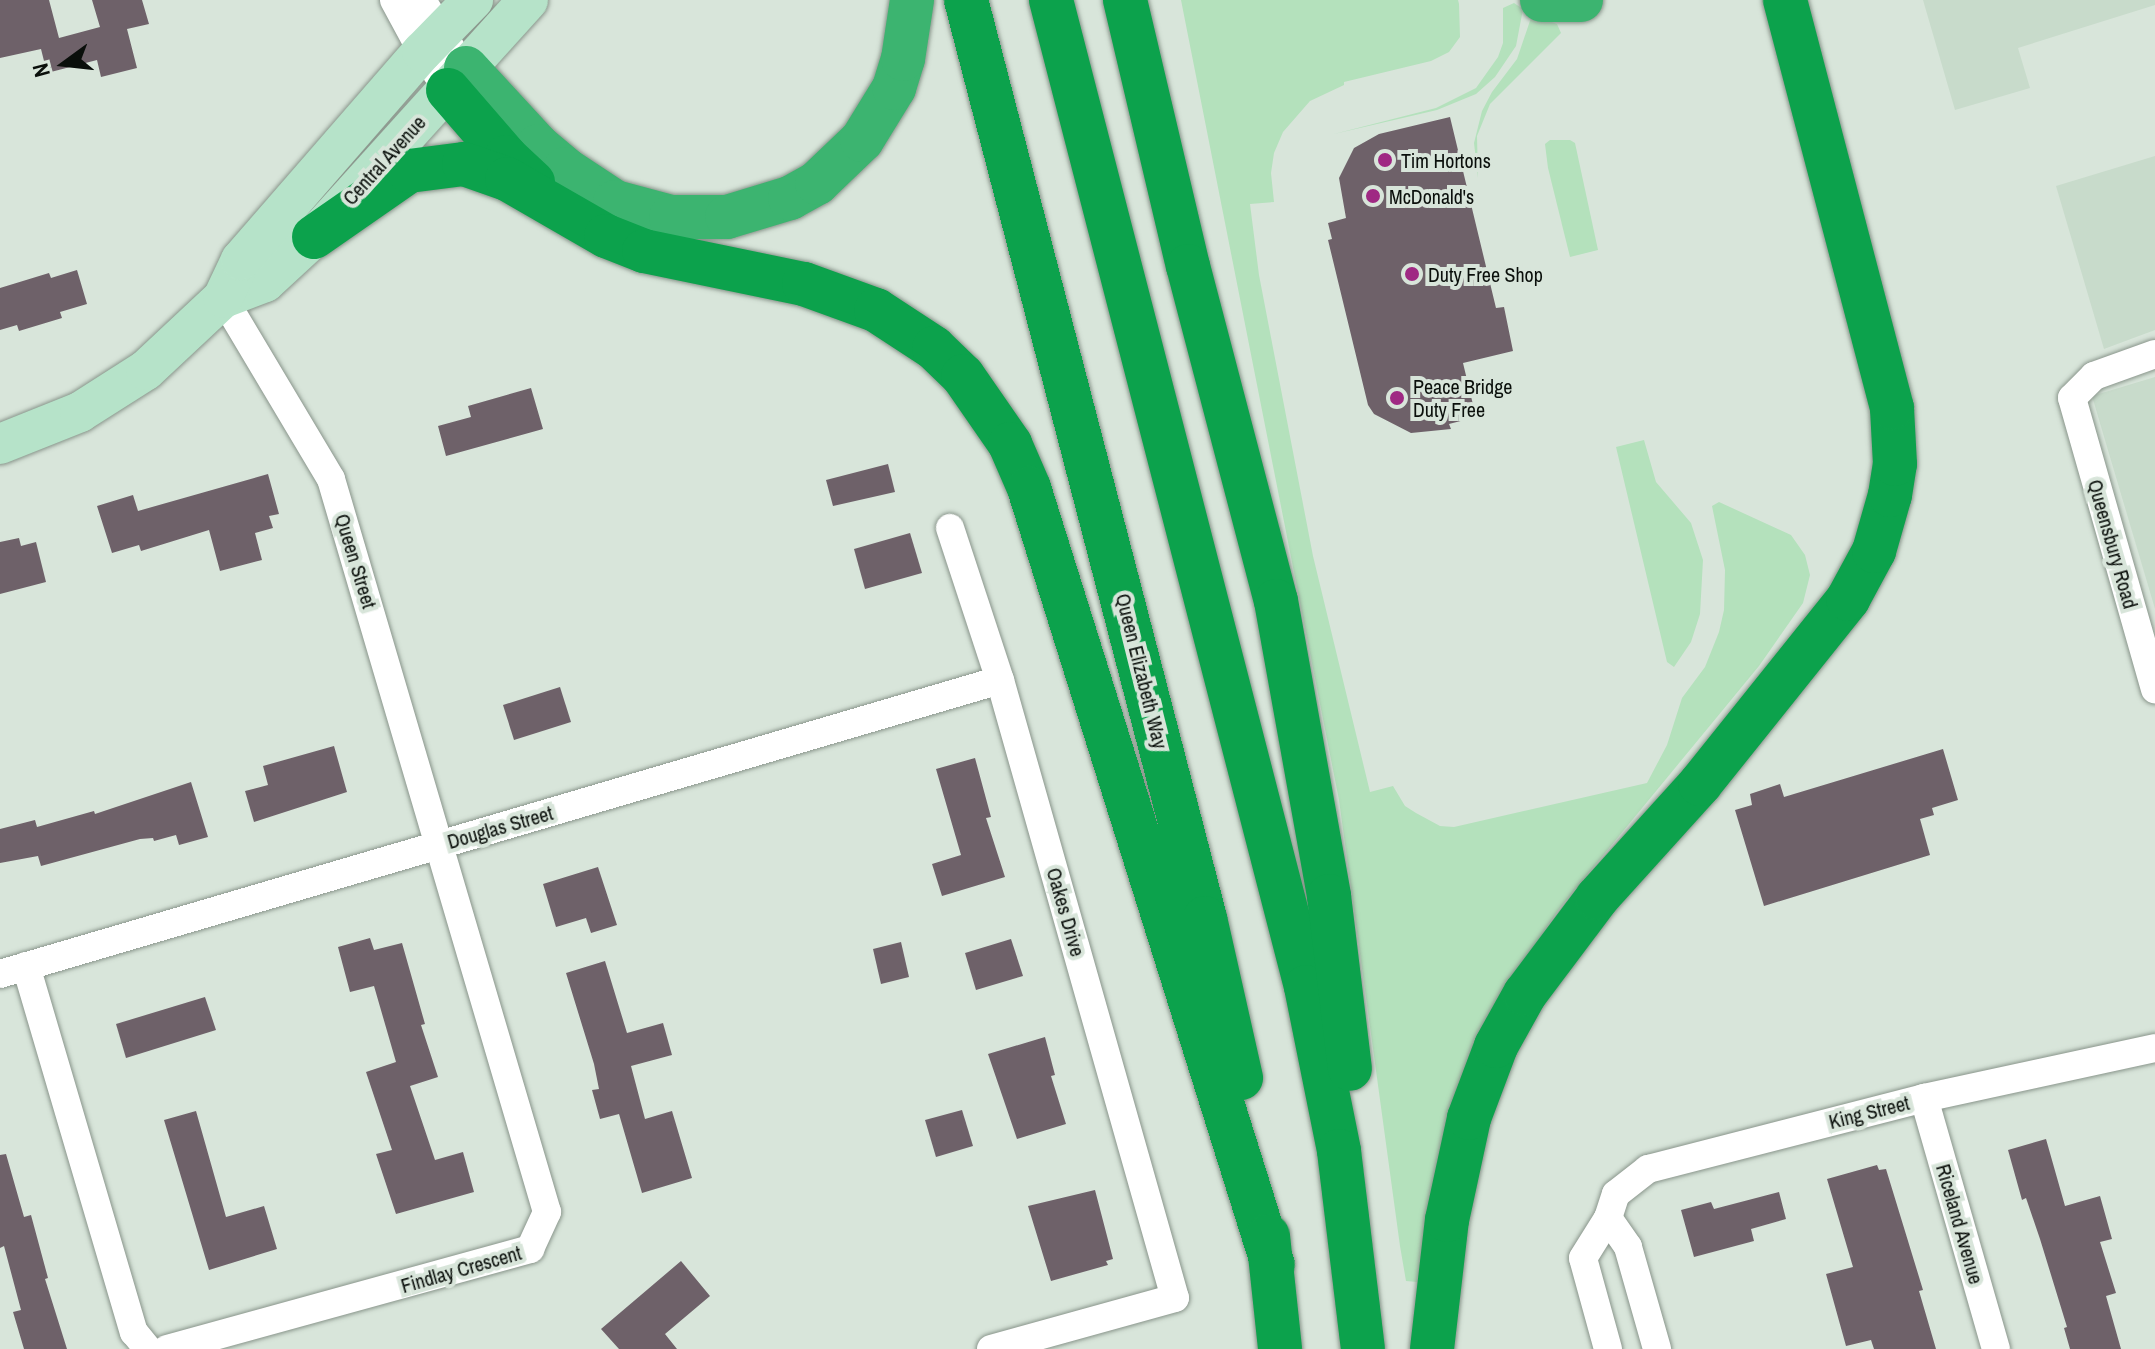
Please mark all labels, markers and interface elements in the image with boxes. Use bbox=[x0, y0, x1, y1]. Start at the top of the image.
north arrow bbox=[24, 24, 104, 104]
text: N bbox=[25, 60, 57, 80]
street label: Central Avenue bbox=[337, 110, 431, 210]
place label: Tim Hortons bbox=[1401, 148, 1491, 172]
marker: Tim Hortons bbox=[1376, 151, 1394, 169]
place label: McDonald's bbox=[1389, 184, 1474, 208]
marker: McDonald's bbox=[1364, 187, 1382, 205]
place label: Duty Free Shop bbox=[1428, 262, 1543, 286]
marker: Duty Free Shop bbox=[1403, 265, 1421, 283]
place label: Peace Bridge Duty Free bbox=[1413, 374, 1512, 421]
marker: Peace Bridge Duty Free bbox=[1388, 389, 1406, 407]
street label: Queensbury Road bbox=[2083, 477, 2143, 611]
street label: Queen Street bbox=[330, 511, 382, 611]
street label: Queen Elizabeth Way bbox=[1111, 591, 1173, 751]
street label: Douglas Street bbox=[445, 801, 555, 853]
street label: Oakes Drive bbox=[1042, 865, 1090, 959]
street label: King Street bbox=[1826, 1090, 1912, 1134]
street label: Riceland Avenue bbox=[1931, 1161, 1989, 1287]
street label: Findlay Crescent bbox=[398, 1240, 524, 1298]

